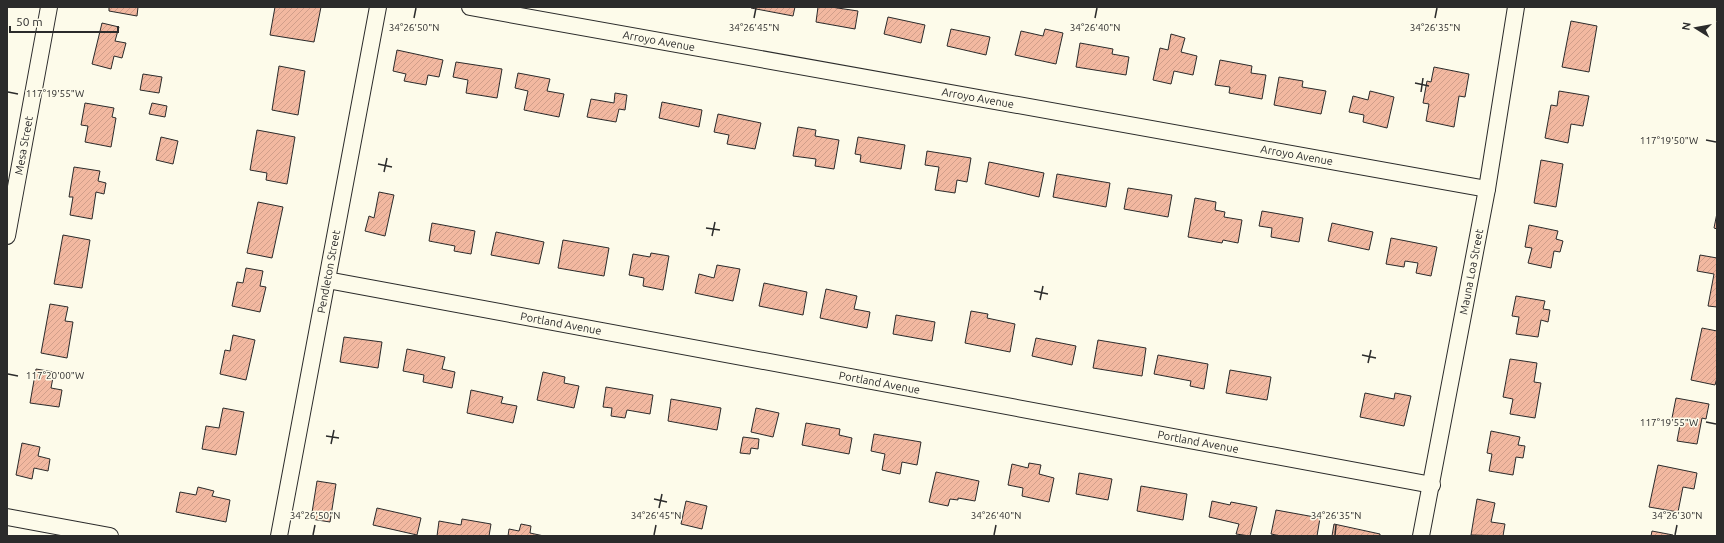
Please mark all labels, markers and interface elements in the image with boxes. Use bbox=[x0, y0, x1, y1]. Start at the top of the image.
scale bar bbox=[10, 8, 118, 34]
north arrow bbox=[1676, 8, 1716, 48]
text: 50 m bbox=[16, 15, 43, 28]
text: N bbox=[1680, 21, 1693, 31]
text: 34°26'50"N bbox=[389, 22, 439, 33]
text: 34°26'45"N bbox=[729, 22, 779, 33]
text: 34°26'40"N bbox=[1070, 22, 1120, 33]
text: 34°26'35"N bbox=[1410, 22, 1460, 33]
street label: Arroyo Avenue bbox=[622, 28, 696, 53]
street label: Arroyo Avenue bbox=[941, 86, 1015, 110]
text: 117°19'55"W bbox=[26, 88, 84, 99]
street label: Mesa Street bbox=[12, 115, 35, 176]
text: 117°19'50"W bbox=[1640, 135, 1698, 146]
street label: Arroyo Avenue bbox=[1260, 143, 1334, 167]
street label: Mauna Loa Street bbox=[1457, 227, 1485, 316]
street label: Pendleton Street bbox=[315, 228, 342, 314]
street label: Portland Avenue bbox=[519, 310, 603, 337]
street label: Portland Avenue bbox=[838, 369, 921, 396]
text: 117°20'00"W bbox=[26, 370, 84, 381]
text: 117°19'55"W bbox=[1640, 417, 1698, 428]
street label: Portland Avenue bbox=[1157, 428, 1240, 455]
text: 34°26'50"N bbox=[290, 510, 340, 521]
text: 34°26'45"N bbox=[631, 510, 681, 521]
text: 34°26'40"N bbox=[971, 510, 1021, 521]
text: 34°26'35"N bbox=[1311, 510, 1361, 521]
text: 34°26'30"N bbox=[1652, 510, 1702, 521]

